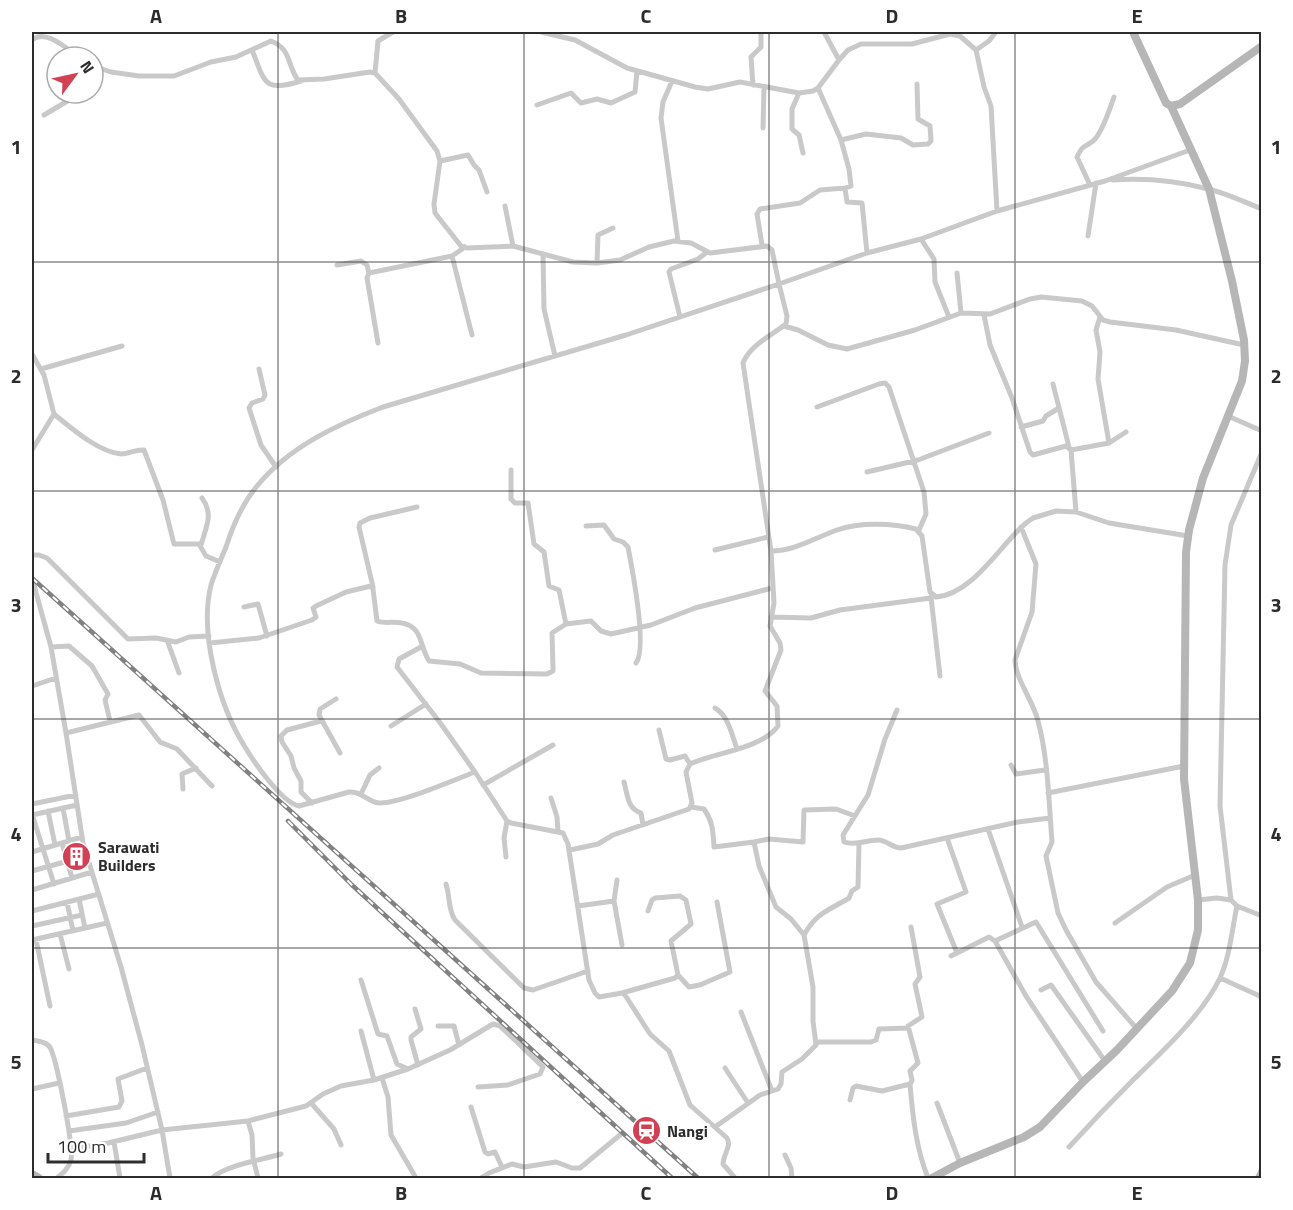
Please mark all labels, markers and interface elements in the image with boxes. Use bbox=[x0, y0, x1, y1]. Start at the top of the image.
text: A bbox=[150, 0, 162, 31]
text: B bbox=[395, 0, 407, 31]
text: C bbox=[641, 0, 652, 31]
text: D bbox=[886, 0, 898, 31]
text: E bbox=[1131, 0, 1143, 31]
north arrow bbox=[45, 45, 105, 105]
text: N bbox=[74, 56, 101, 78]
text: 1 bbox=[10, 131, 22, 162]
text: 1 bbox=[1270, 131, 1282, 162]
text: 2 bbox=[10, 360, 22, 391]
text: 2 bbox=[1270, 360, 1282, 391]
text: 3 bbox=[10, 589, 22, 620]
text: 3 bbox=[1270, 589, 1282, 620]
text: 4 bbox=[10, 818, 22, 849]
text: 4 bbox=[1270, 818, 1282, 849]
place label: Sarawati Builders bbox=[98, 835, 159, 877]
building icon: Sarawati Builders bbox=[61, 840, 93, 872]
text: 5 bbox=[10, 1046, 22, 1077]
text: 5 bbox=[1270, 1046, 1282, 1077]
station icon: Nangi bbox=[630, 1115, 662, 1147]
place label: Nangi bbox=[667, 1119, 708, 1143]
scale bar bbox=[48, 1126, 144, 1164]
text: 100 m bbox=[57, 1133, 106, 1160]
text: A bbox=[150, 1177, 162, 1208]
text: B bbox=[395, 1177, 407, 1208]
text: C bbox=[641, 1177, 652, 1208]
text: D bbox=[886, 1177, 898, 1208]
text: E bbox=[1131, 1177, 1143, 1208]

